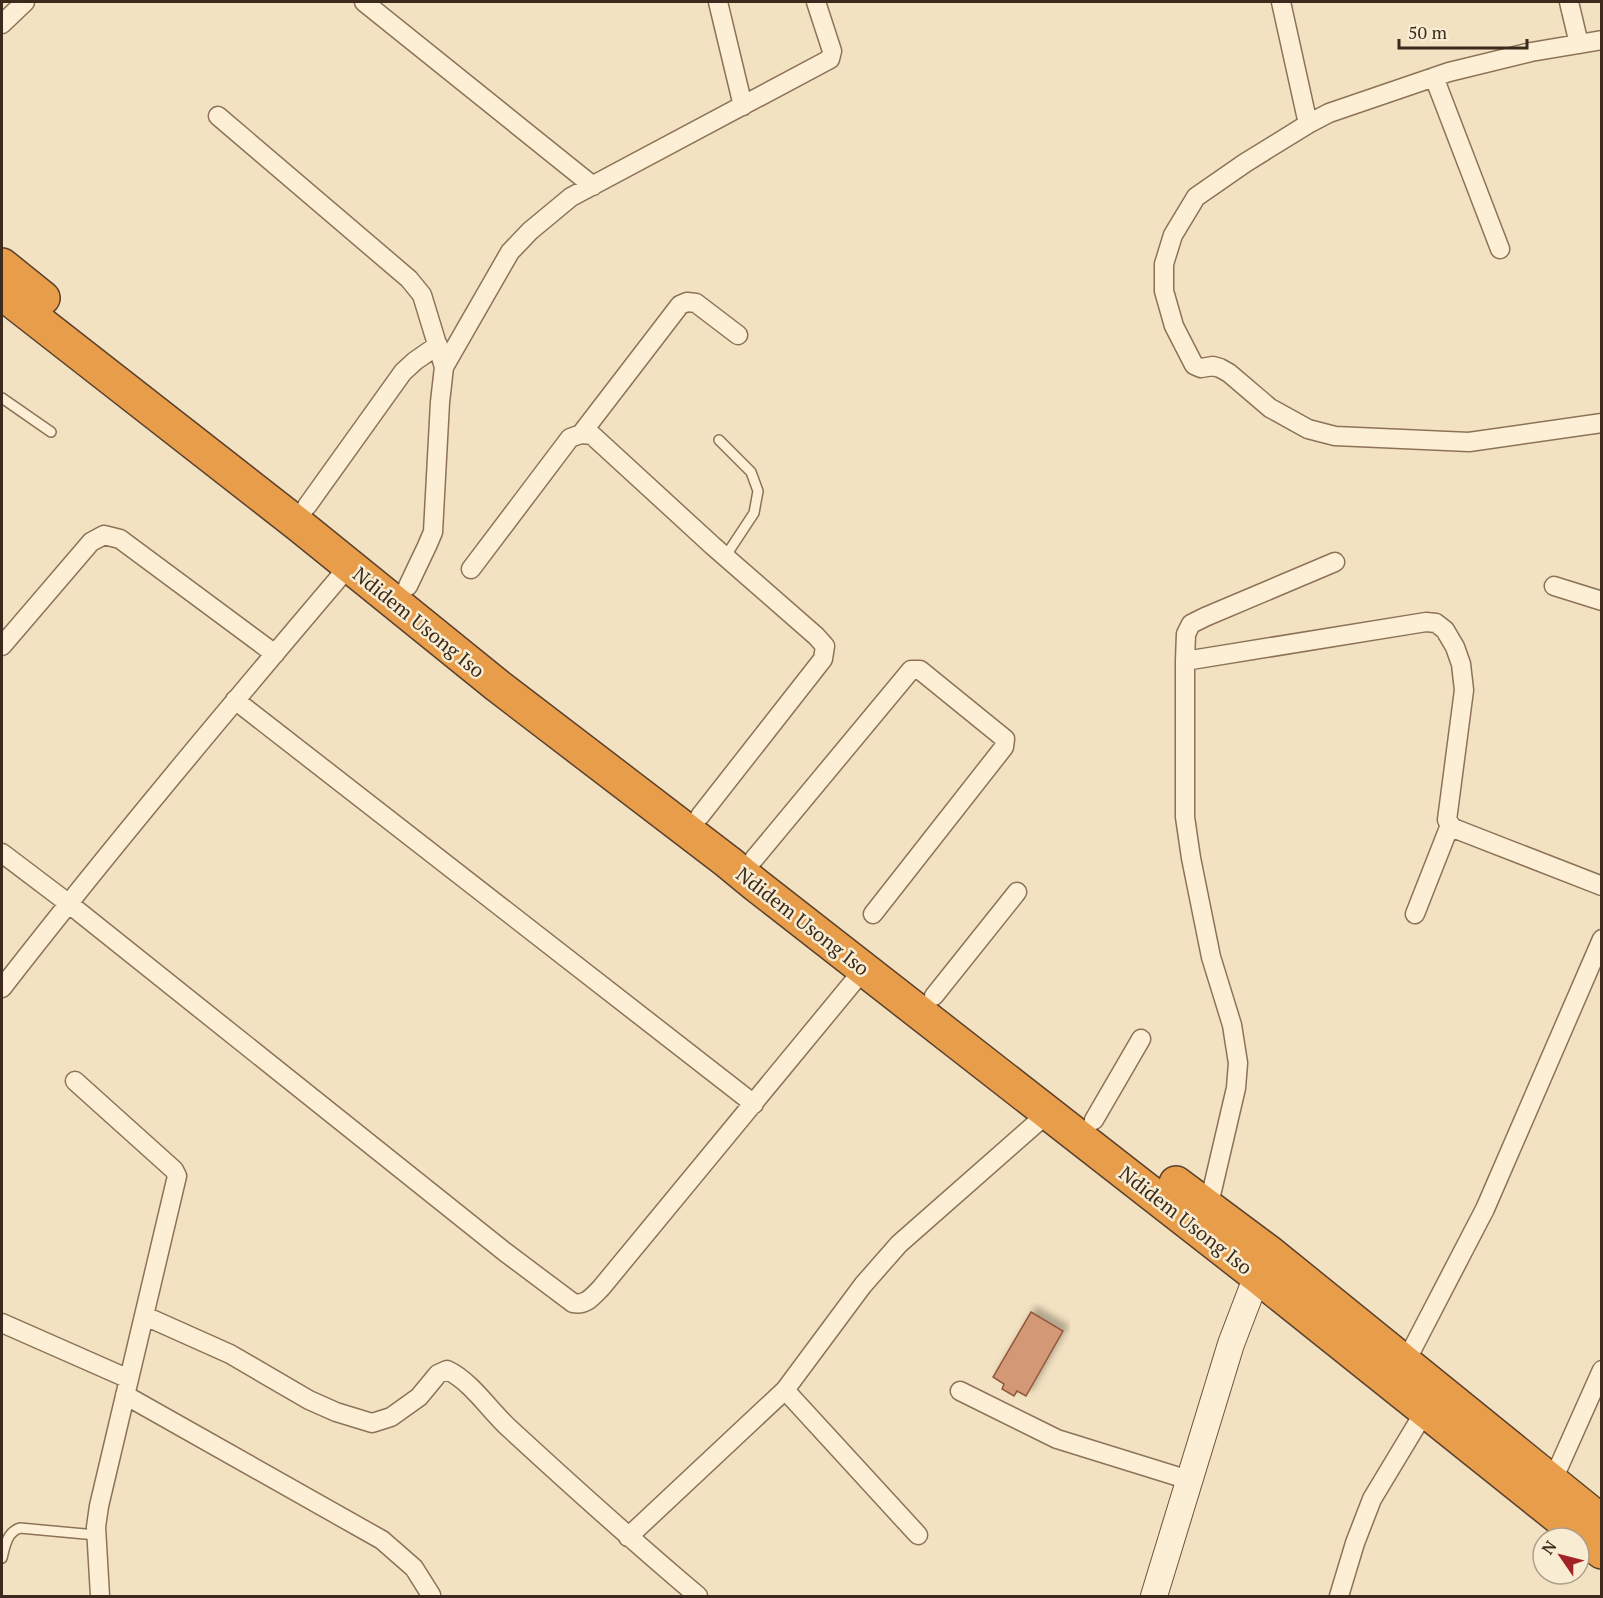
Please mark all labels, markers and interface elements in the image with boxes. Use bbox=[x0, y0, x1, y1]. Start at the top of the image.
scale bar bbox=[1399, 12, 1526, 50]
text: 50 m bbox=[1408, 20, 1448, 44]
street label: Ndidem Usong Iso bbox=[347, 560, 491, 684]
street label: Ndidem Usong Iso bbox=[731, 860, 875, 982]
street label: Ndidem Usong Iso bbox=[1114, 1159, 1258, 1281]
north arrow bbox=[1531, 1526, 1591, 1586]
text: N bbox=[1536, 1536, 1561, 1559]

